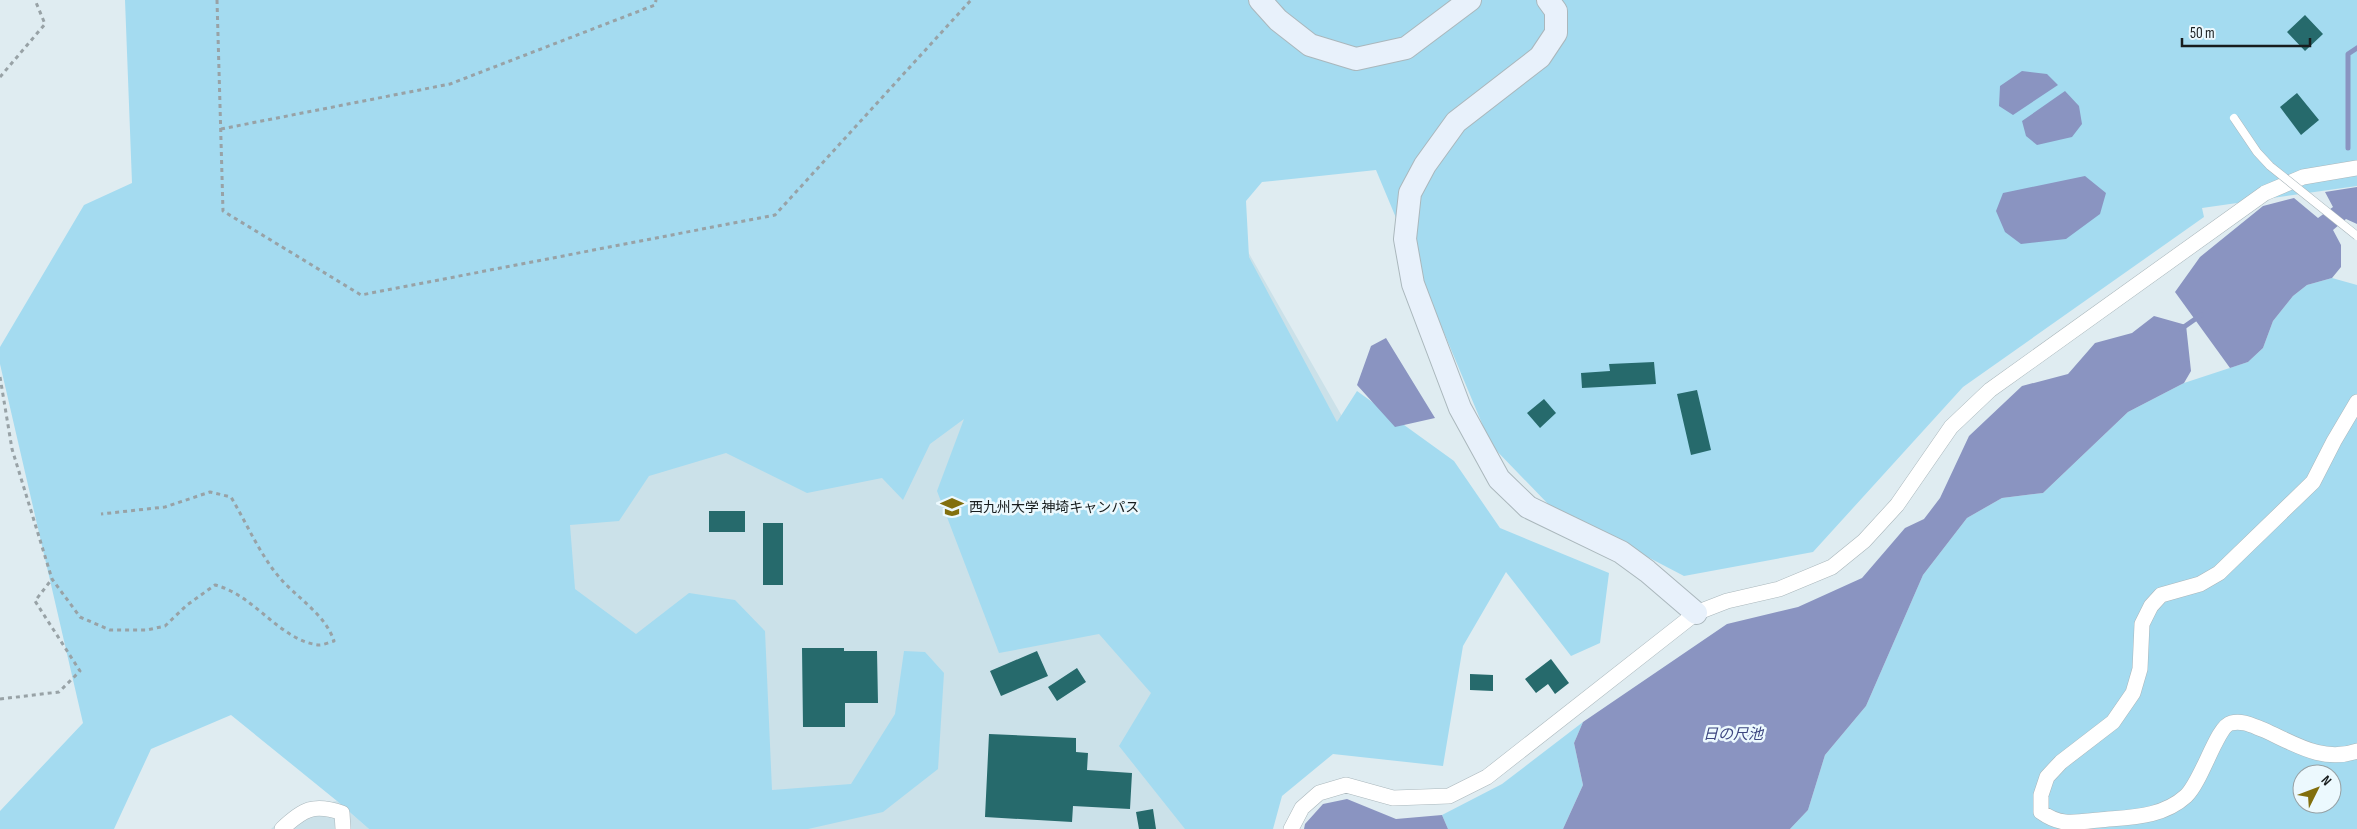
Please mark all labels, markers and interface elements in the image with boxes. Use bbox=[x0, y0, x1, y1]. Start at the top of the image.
scale bar bbox=[2182, 15, 2310, 47]
text: 50 m bbox=[2190, 24, 2215, 43]
school or university icon: 西九州大学 神埼キャンパス bbox=[939, 494, 965, 520]
place label: 西九州大学 神埼キャンパス bbox=[969, 499, 1139, 516]
water label: 日の尺池 bbox=[1703, 725, 1765, 744]
north arrow bbox=[2292, 764, 2342, 814]
text: N bbox=[2317, 772, 2335, 789]

